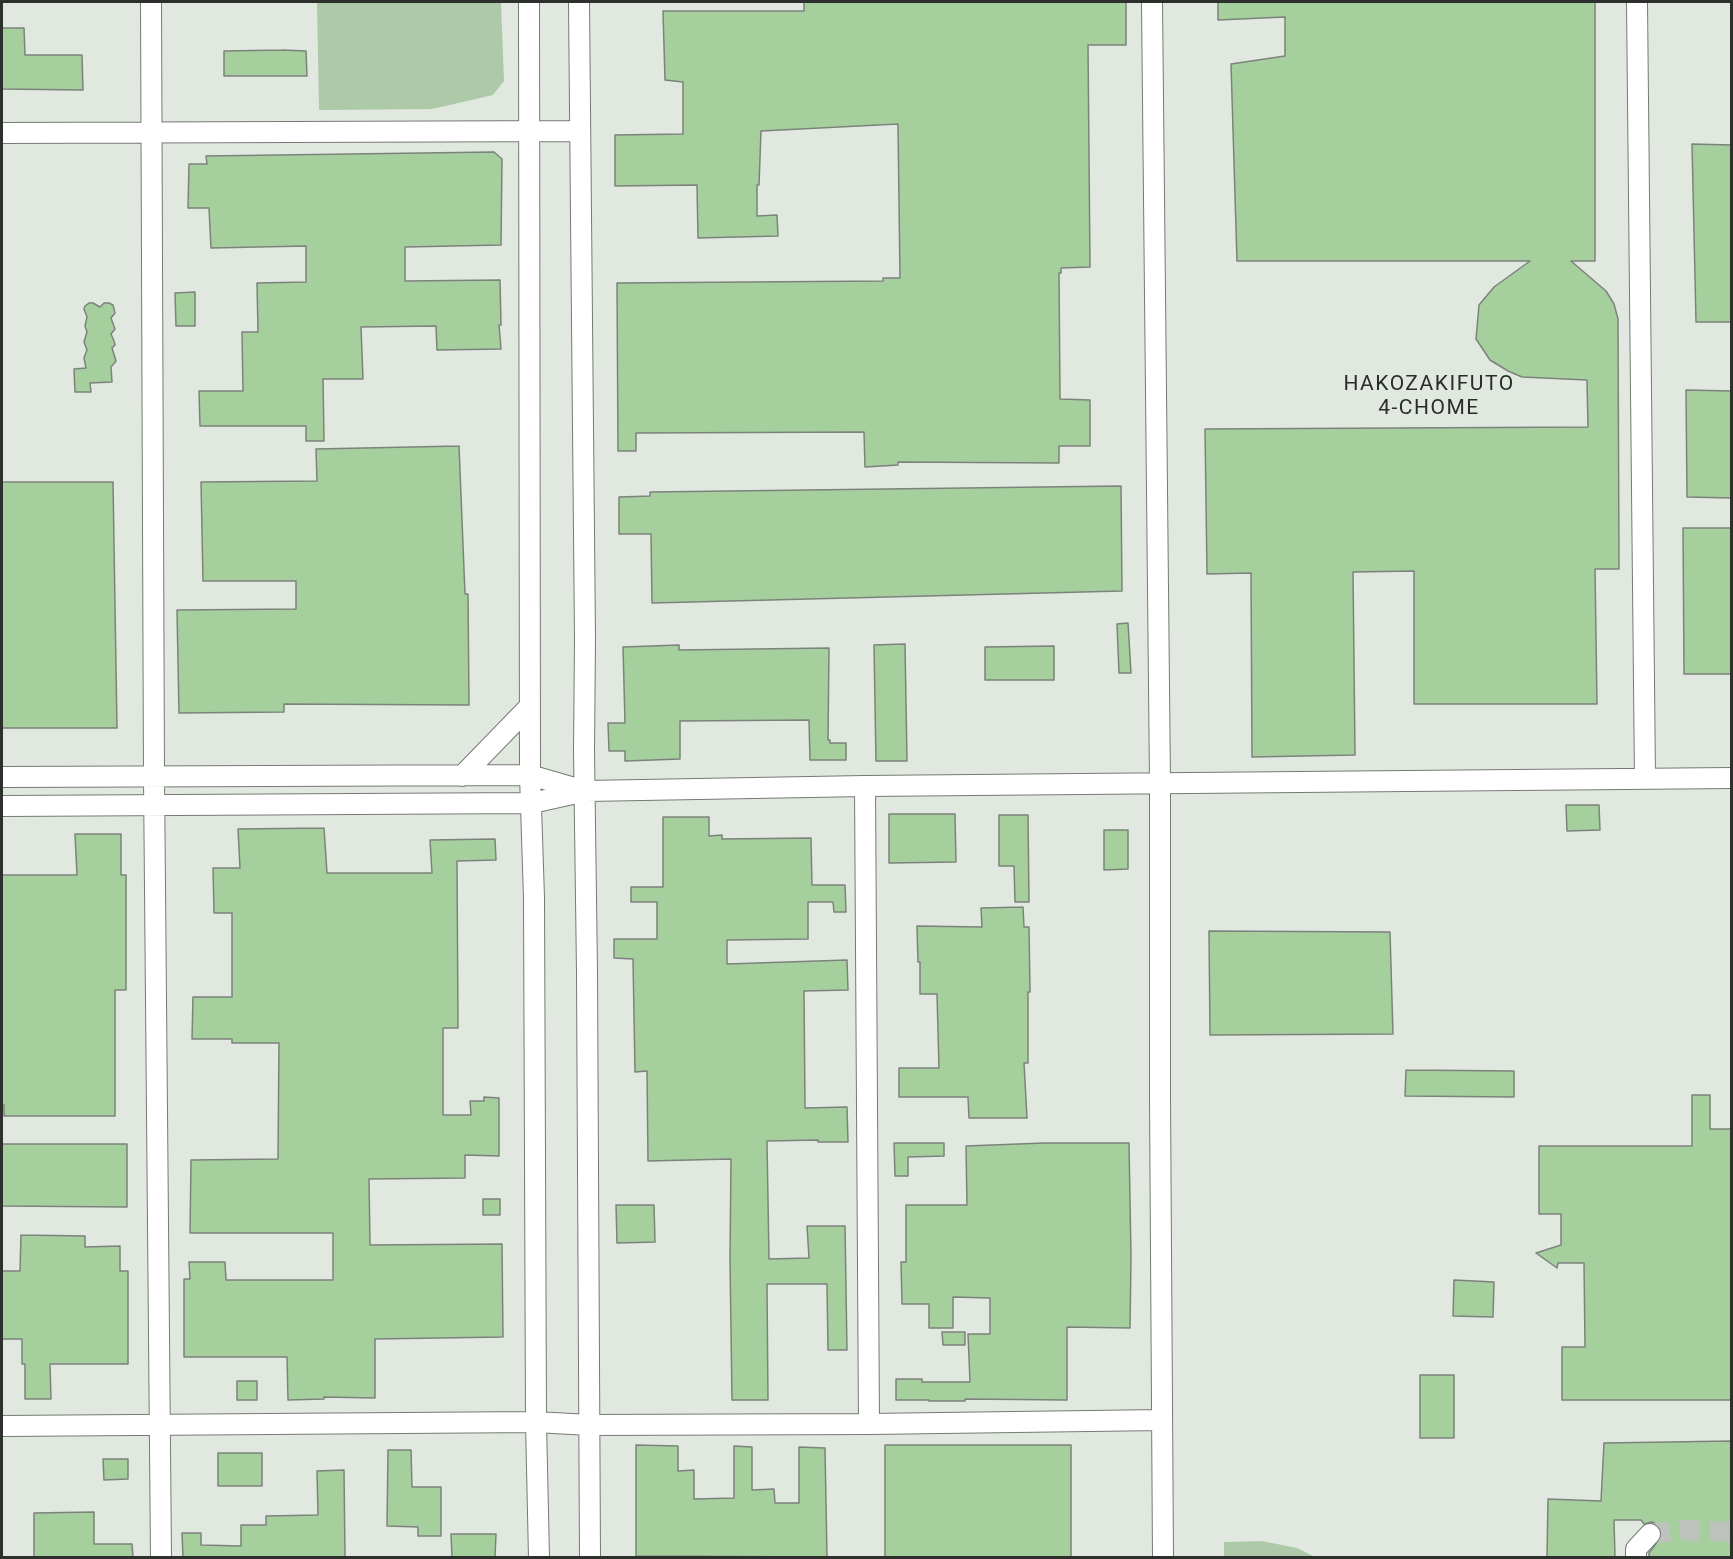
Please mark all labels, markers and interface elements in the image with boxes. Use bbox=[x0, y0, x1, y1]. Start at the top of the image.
district label: HAKOZAKIFUTO 4-CHOME bbox=[1343, 372, 1515, 422]

